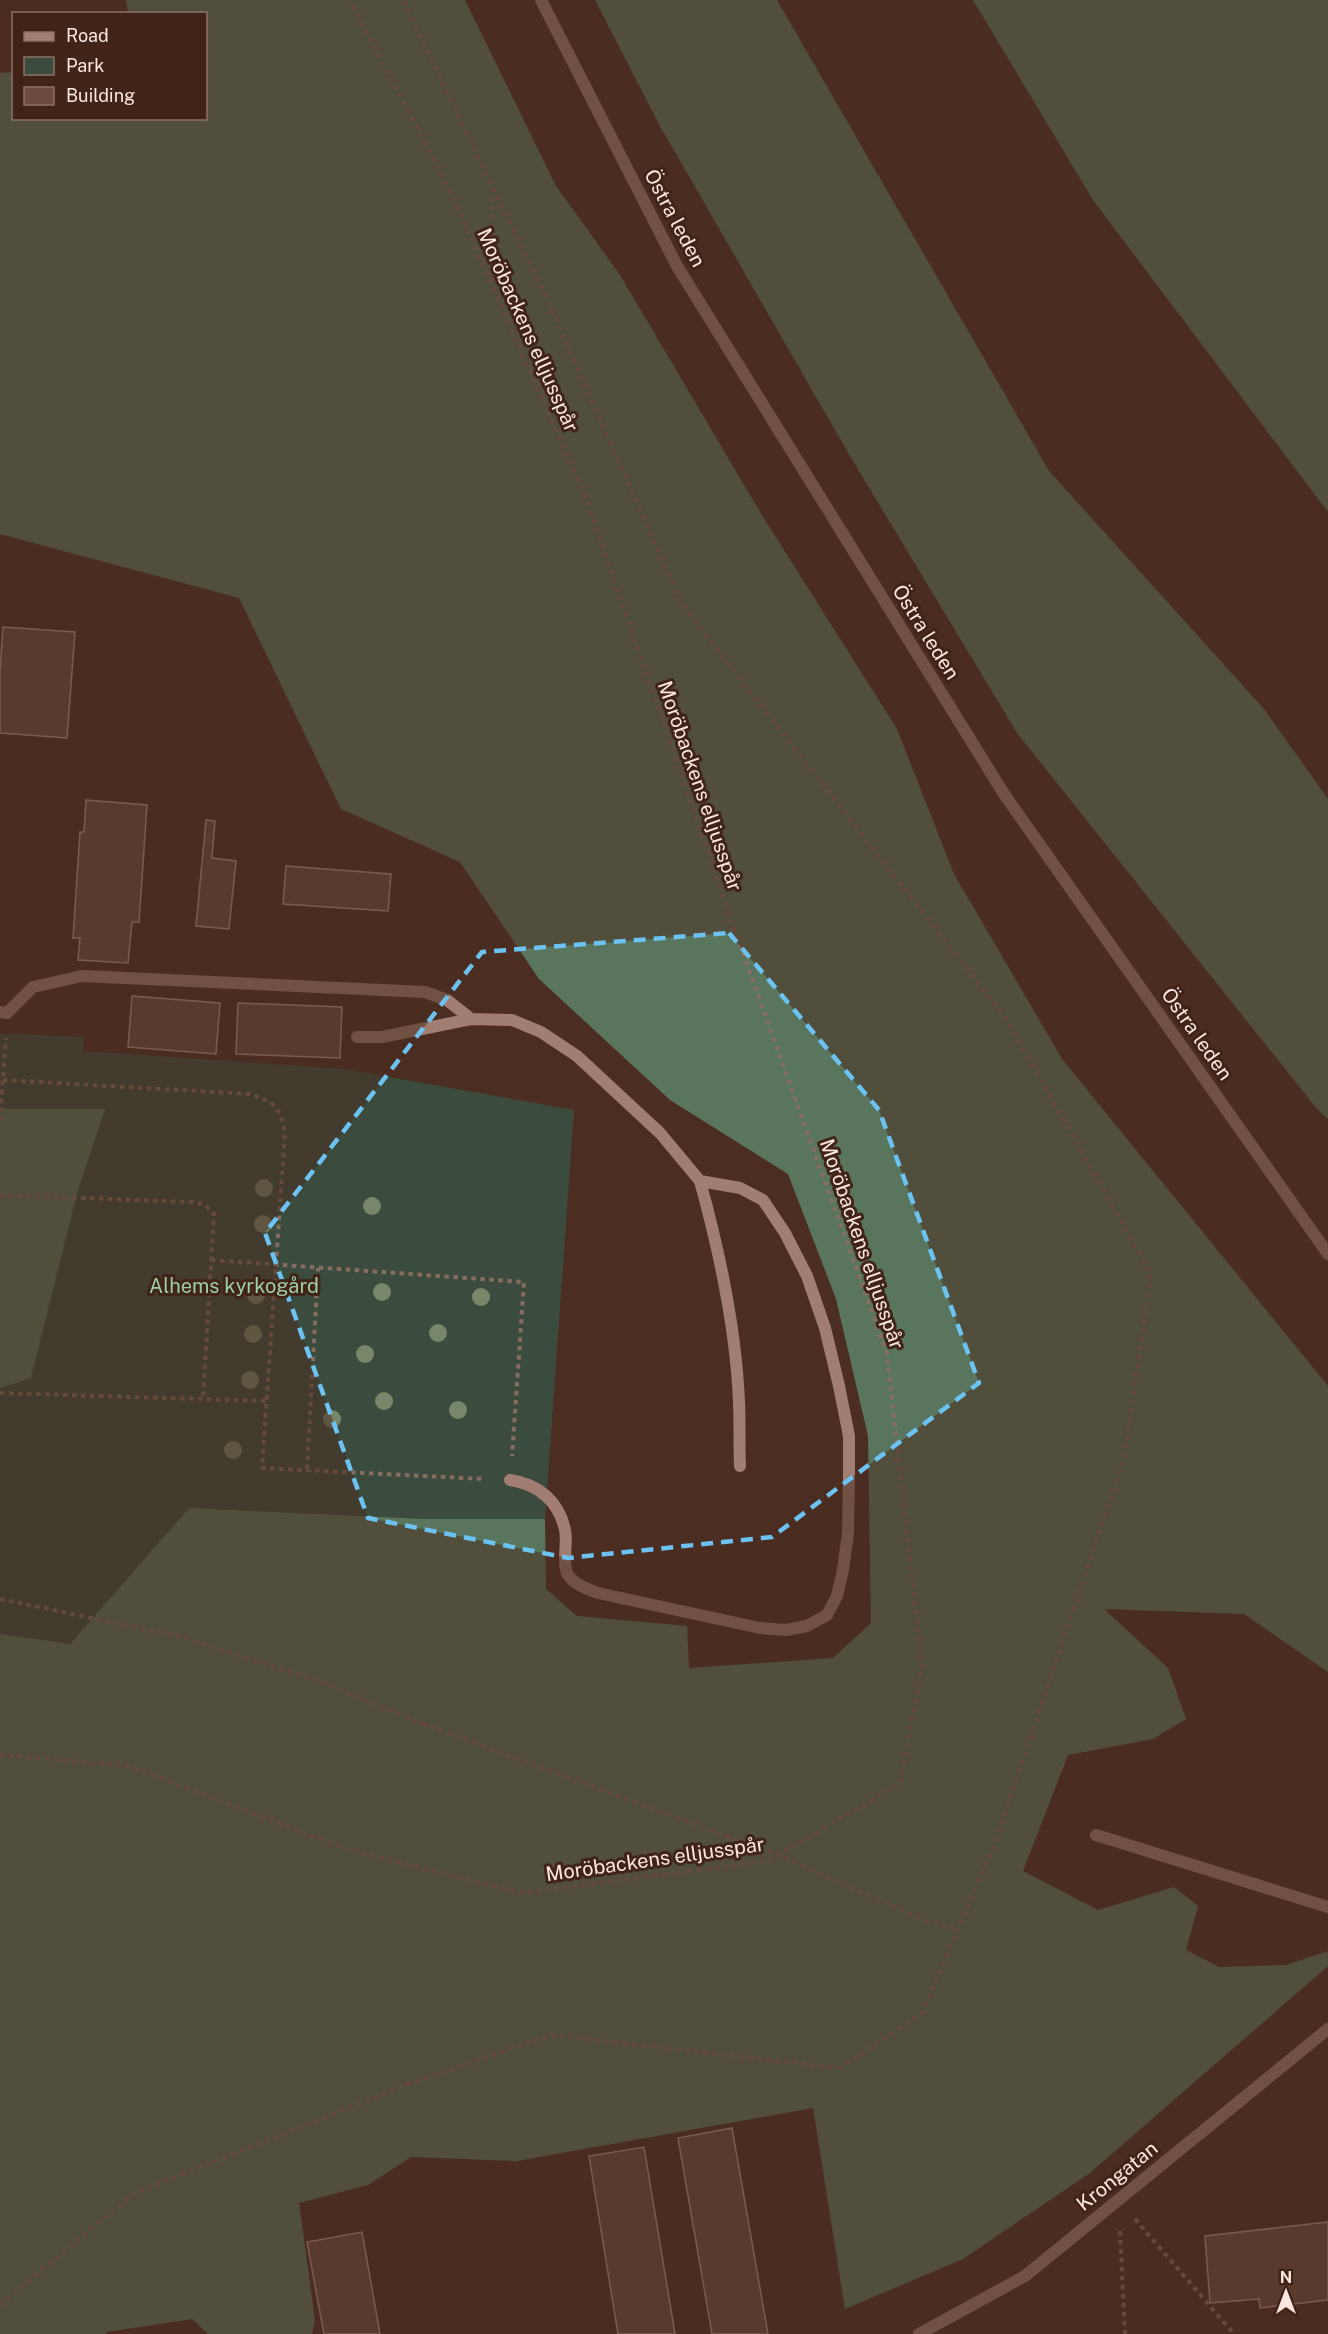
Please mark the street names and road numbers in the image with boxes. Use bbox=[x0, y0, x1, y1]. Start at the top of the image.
street label: Östra leden bbox=[639, 165, 712, 271]
street label: Moröbackens elljusspår bbox=[472, 224, 584, 436]
street label: Östra leden bbox=[887, 580, 965, 684]
street label: Moröbackens elljusspår bbox=[653, 678, 747, 894]
street label: Östra leden bbox=[1156, 983, 1238, 1085]
street label: Moröbackens elljusspår bbox=[815, 1136, 909, 1352]
street label: Moröbackens elljusspår bbox=[544, 1832, 766, 1886]
street label: Krongatan bbox=[1072, 2136, 1162, 2216]

